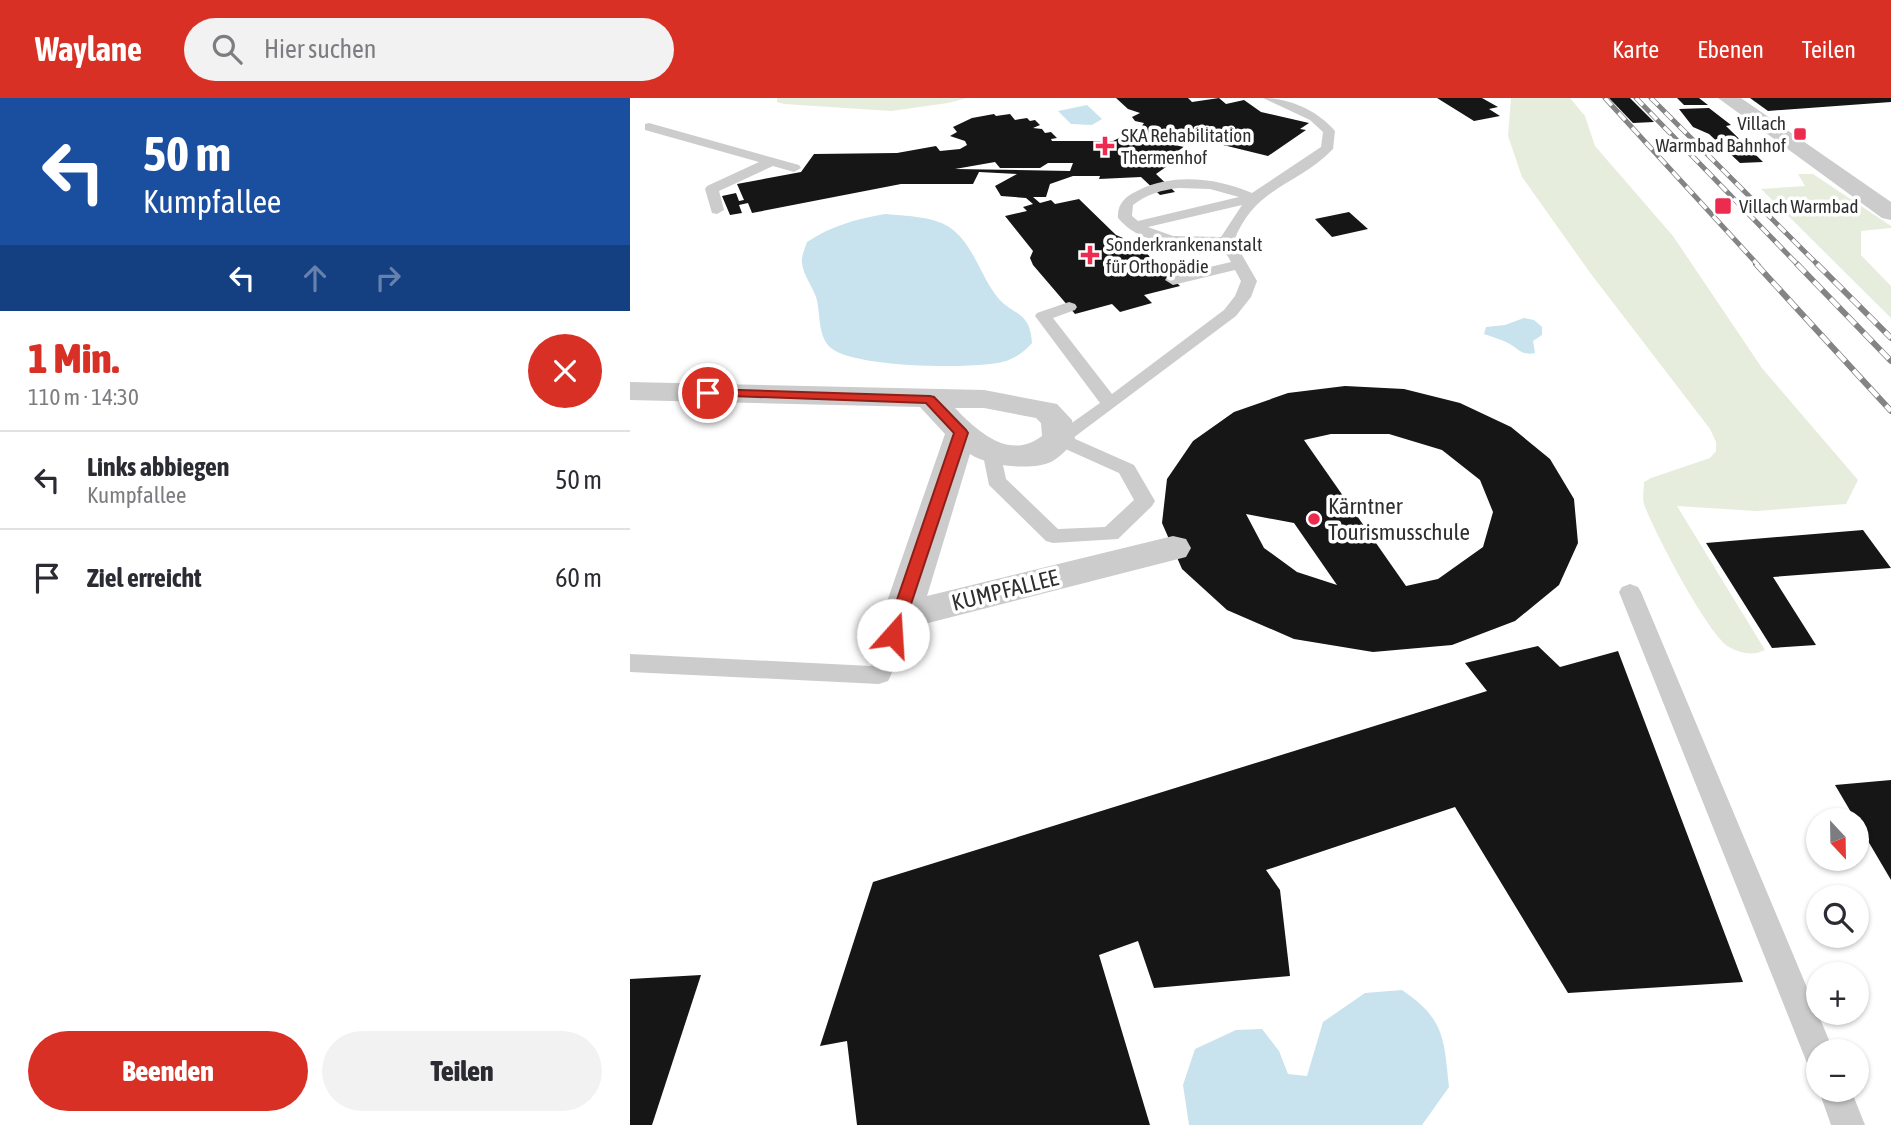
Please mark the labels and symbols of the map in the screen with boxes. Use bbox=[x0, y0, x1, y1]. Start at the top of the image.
place label: Villach Warmbad Bahnhof bbox=[1656, 112, 1786, 156]
place label: SKA Rehabilitation Thermenhof bbox=[1121, 124, 1251, 168]
marker: Villach Warmbad Bahnhof bbox=[1792, 126, 1808, 142]
marker: SKA Rehabilitation Thermenhof bbox=[1095, 136, 1115, 156]
place label: Villach Warmbad bbox=[1739, 195, 1859, 217]
marker: Villach Warmbad bbox=[1713, 196, 1733, 216]
place label: Sonderkrankenanstalt für Orthopädie bbox=[1106, 233, 1262, 277]
marker: Sonderkrankenanstalt für Orthopädie bbox=[1080, 245, 1100, 265]
pin bbox=[678, 363, 738, 423]
place label: Kärntner Tourismusschule bbox=[1328, 493, 1470, 545]
marker: Kärntner Tourismusschule bbox=[1306, 511, 1322, 527]
street label: KUMPFALLEE bbox=[949, 564, 1061, 616]
position arrow bbox=[856, 598, 930, 672]
north arrow bbox=[1806, 808, 1869, 872]

